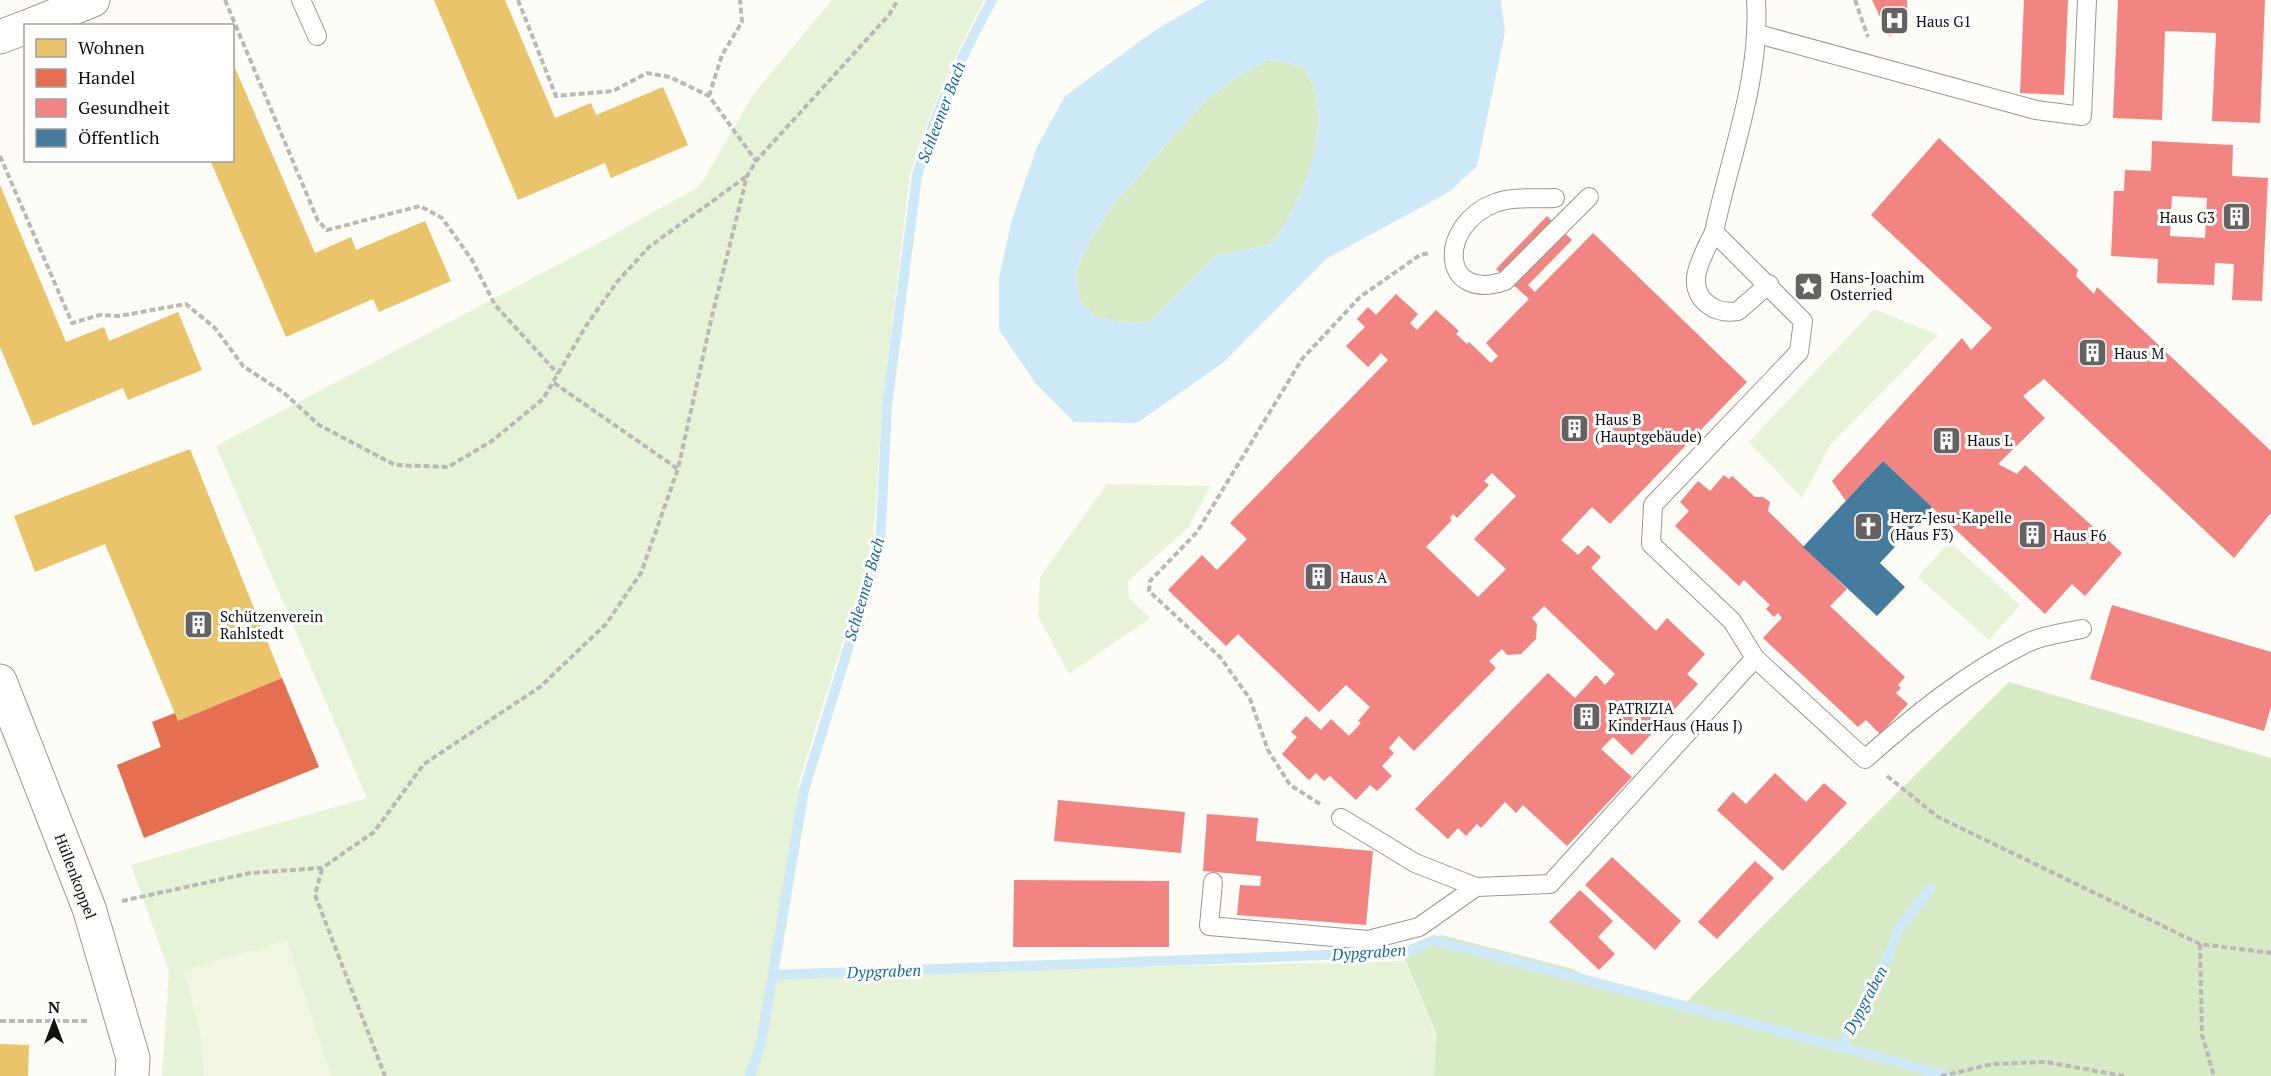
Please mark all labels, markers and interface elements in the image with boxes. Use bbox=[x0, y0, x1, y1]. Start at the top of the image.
hospital icon: Haus G1 bbox=[1879, 5, 1911, 37]
place label: Haus G1 bbox=[1916, 11, 1972, 31]
legend bbox=[24, 24, 234, 162]
text: Wohnen bbox=[78, 35, 145, 59]
water label: Schleemer Bach bbox=[912, 58, 970, 166]
text: Handel bbox=[78, 65, 135, 89]
text: Gesundheit bbox=[78, 95, 170, 119]
text: Öffentlich bbox=[78, 125, 160, 149]
building icon: Haus G3 bbox=[2220, 201, 2252, 233]
place label: Haus G3 bbox=[2159, 207, 2215, 227]
place label: Hans-Joachim Osterried bbox=[1830, 267, 1925, 304]
place icon: Hans-Joachim Osterried bbox=[1793, 270, 1825, 302]
building icon: Haus M bbox=[2077, 337, 2109, 369]
place label: Haus M bbox=[2114, 343, 2164, 363]
place label: Haus B (Hauptgebäude) bbox=[1595, 409, 1702, 446]
building icon: Haus B (Hauptgebäude) bbox=[1558, 412, 1590, 444]
building icon: Haus L bbox=[1930, 424, 1962, 456]
place label: Haus L bbox=[1967, 430, 2012, 450]
place label: Herz-Jesu-Kapelle (Haus F3) bbox=[1890, 507, 2012, 544]
church icon: Herz-Jesu-Kapelle (Haus F3) bbox=[1853, 510, 1885, 542]
building icon: Haus F6 bbox=[2016, 519, 2048, 551]
place label: Haus F6 bbox=[2053, 525, 2106, 545]
water label: Schleemer Bach bbox=[839, 535, 889, 643]
building icon: Haus A bbox=[1303, 561, 1335, 593]
place label: Haus A bbox=[1340, 567, 1388, 587]
place label: Schützenverein Rahlstedt bbox=[220, 606, 323, 643]
building icon: Schützenverein Rahlstedt bbox=[183, 609, 215, 641]
place label: PATRIZIA KinderHaus (Haus J) bbox=[1608, 698, 1743, 735]
building icon: PATRIZIA KinderHaus (Haus J) bbox=[1571, 701, 1603, 733]
street label: Hüllenkoppel bbox=[51, 830, 101, 922]
water label: Dypgraben bbox=[1330, 938, 1407, 966]
water label: Dypgraben bbox=[845, 959, 922, 983]
water label: Dypgraben bbox=[1837, 962, 1892, 1039]
north arrow bbox=[24, 992, 84, 1052]
text: N bbox=[48, 996, 60, 1018]

